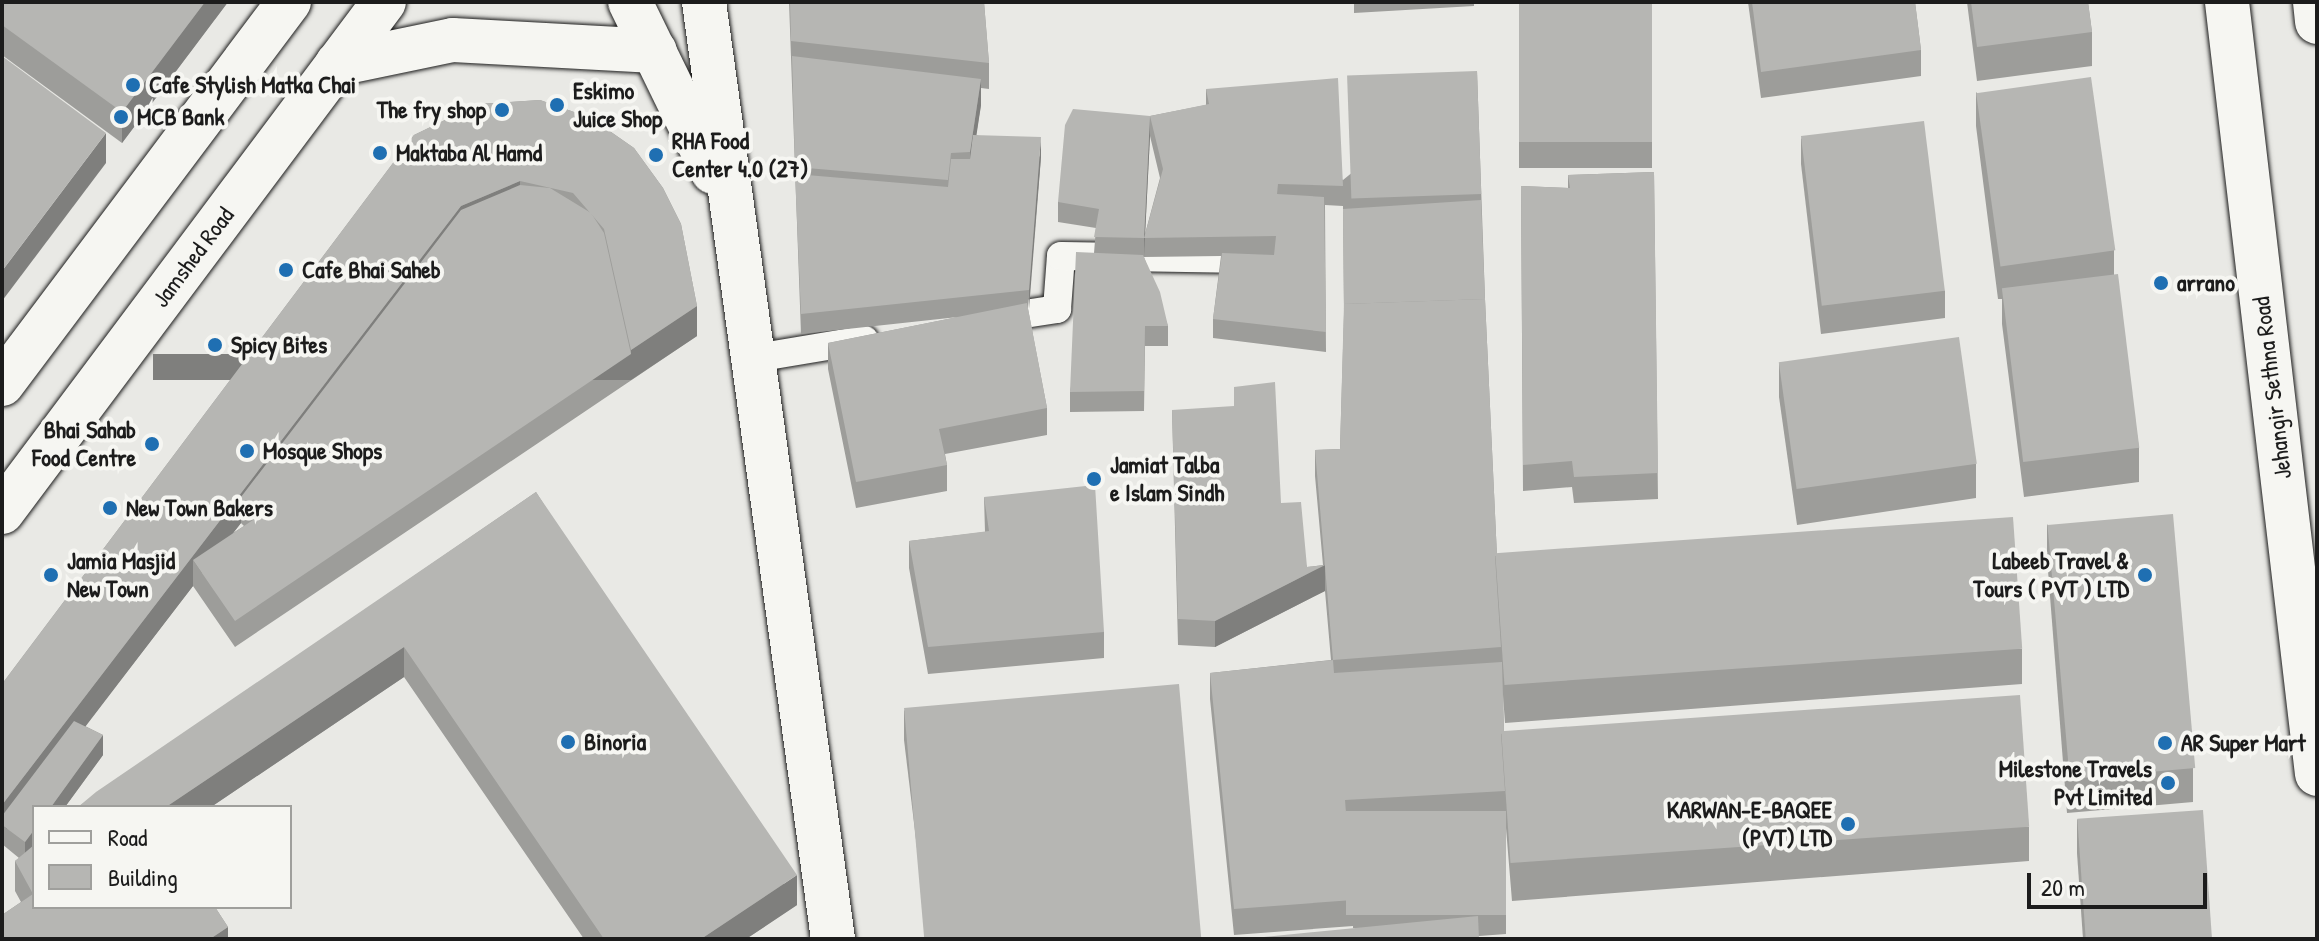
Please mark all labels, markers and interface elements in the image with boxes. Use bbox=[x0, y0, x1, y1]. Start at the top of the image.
place label: Cafe Stylish Matka Chai bbox=[149, 71, 356, 99]
marker: Cafe Stylish Matka Chai bbox=[124, 76, 142, 94]
place label: Eskimo Juice Shop bbox=[573, 77, 662, 133]
place label: The fry shop bbox=[377, 96, 486, 124]
marker: Eskimo Juice Shop bbox=[548, 96, 566, 114]
marker: The fry shop bbox=[493, 101, 511, 119]
place label: MCB Bank bbox=[137, 103, 225, 131]
marker: MCB Bank bbox=[112, 108, 130, 126]
place label: RHA Food Center 4.0 (27) bbox=[672, 127, 808, 183]
place label: Maktaba Al Hamd bbox=[396, 139, 542, 167]
marker: Maktaba Al Hamd bbox=[371, 144, 389, 162]
marker: RHA Food Center 4.0 (27) bbox=[647, 146, 665, 164]
street label: Jamshed Road bbox=[146, 201, 240, 313]
place label: Cafe Bhai Saheb bbox=[302, 256, 441, 284]
marker: Cafe Bhai Saheb bbox=[277, 261, 295, 279]
place label: arrano bbox=[2177, 269, 2235, 297]
marker: arrano bbox=[2152, 274, 2170, 292]
street label: Jehangir Sethna Road bbox=[2247, 295, 2297, 481]
place label: Spicy Bites bbox=[231, 331, 327, 359]
marker: Spicy Bites bbox=[206, 336, 224, 354]
place label: Bhai Sahab Food Centre bbox=[32, 416, 136, 472]
marker: Bhai Sahab Food Centre bbox=[143, 435, 161, 453]
place label: Mosque Shops bbox=[263, 437, 382, 465]
marker: Mosque Shops bbox=[238, 442, 256, 460]
place label: Jamiat Talba e Islam Sindh bbox=[1110, 451, 1224, 507]
marker: Jamiat Talba e Islam Sindh bbox=[1085, 470, 1103, 488]
place label: New Town Bakers bbox=[126, 494, 273, 522]
marker: New Town Bakers bbox=[101, 499, 119, 517]
place label: Jamia Masjid New Town bbox=[67, 547, 175, 603]
place label: Labeeb Travel & Tours ( PVT ) LTD bbox=[1973, 547, 2129, 603]
marker: Jamia Masjid New Town bbox=[42, 566, 60, 584]
marker: Labeeb Travel & Tours ( PVT ) LTD bbox=[2136, 566, 2154, 584]
place label: Binoria bbox=[584, 728, 646, 756]
place label: AR Super Mart bbox=[2181, 729, 2306, 757]
marker: Binoria bbox=[559, 733, 577, 751]
marker: AR Super Mart bbox=[2156, 734, 2174, 752]
place label: Milestone Travels Pvt Limited bbox=[1999, 755, 2152, 811]
marker: Milestone Travels Pvt Limited bbox=[2159, 774, 2177, 792]
place label: KARWAN-E-BAQEE (PVT) LTD bbox=[1667, 796, 1832, 852]
legend bbox=[32, 805, 292, 909]
marker: KARWAN-E-BAQEE (PVT) LTD bbox=[1839, 815, 1857, 833]
text: Road bbox=[108, 821, 147, 853]
scale bar bbox=[2031, 857, 2211, 907]
text: Building bbox=[108, 861, 178, 893]
text: 20 m bbox=[2041, 871, 2085, 903]

